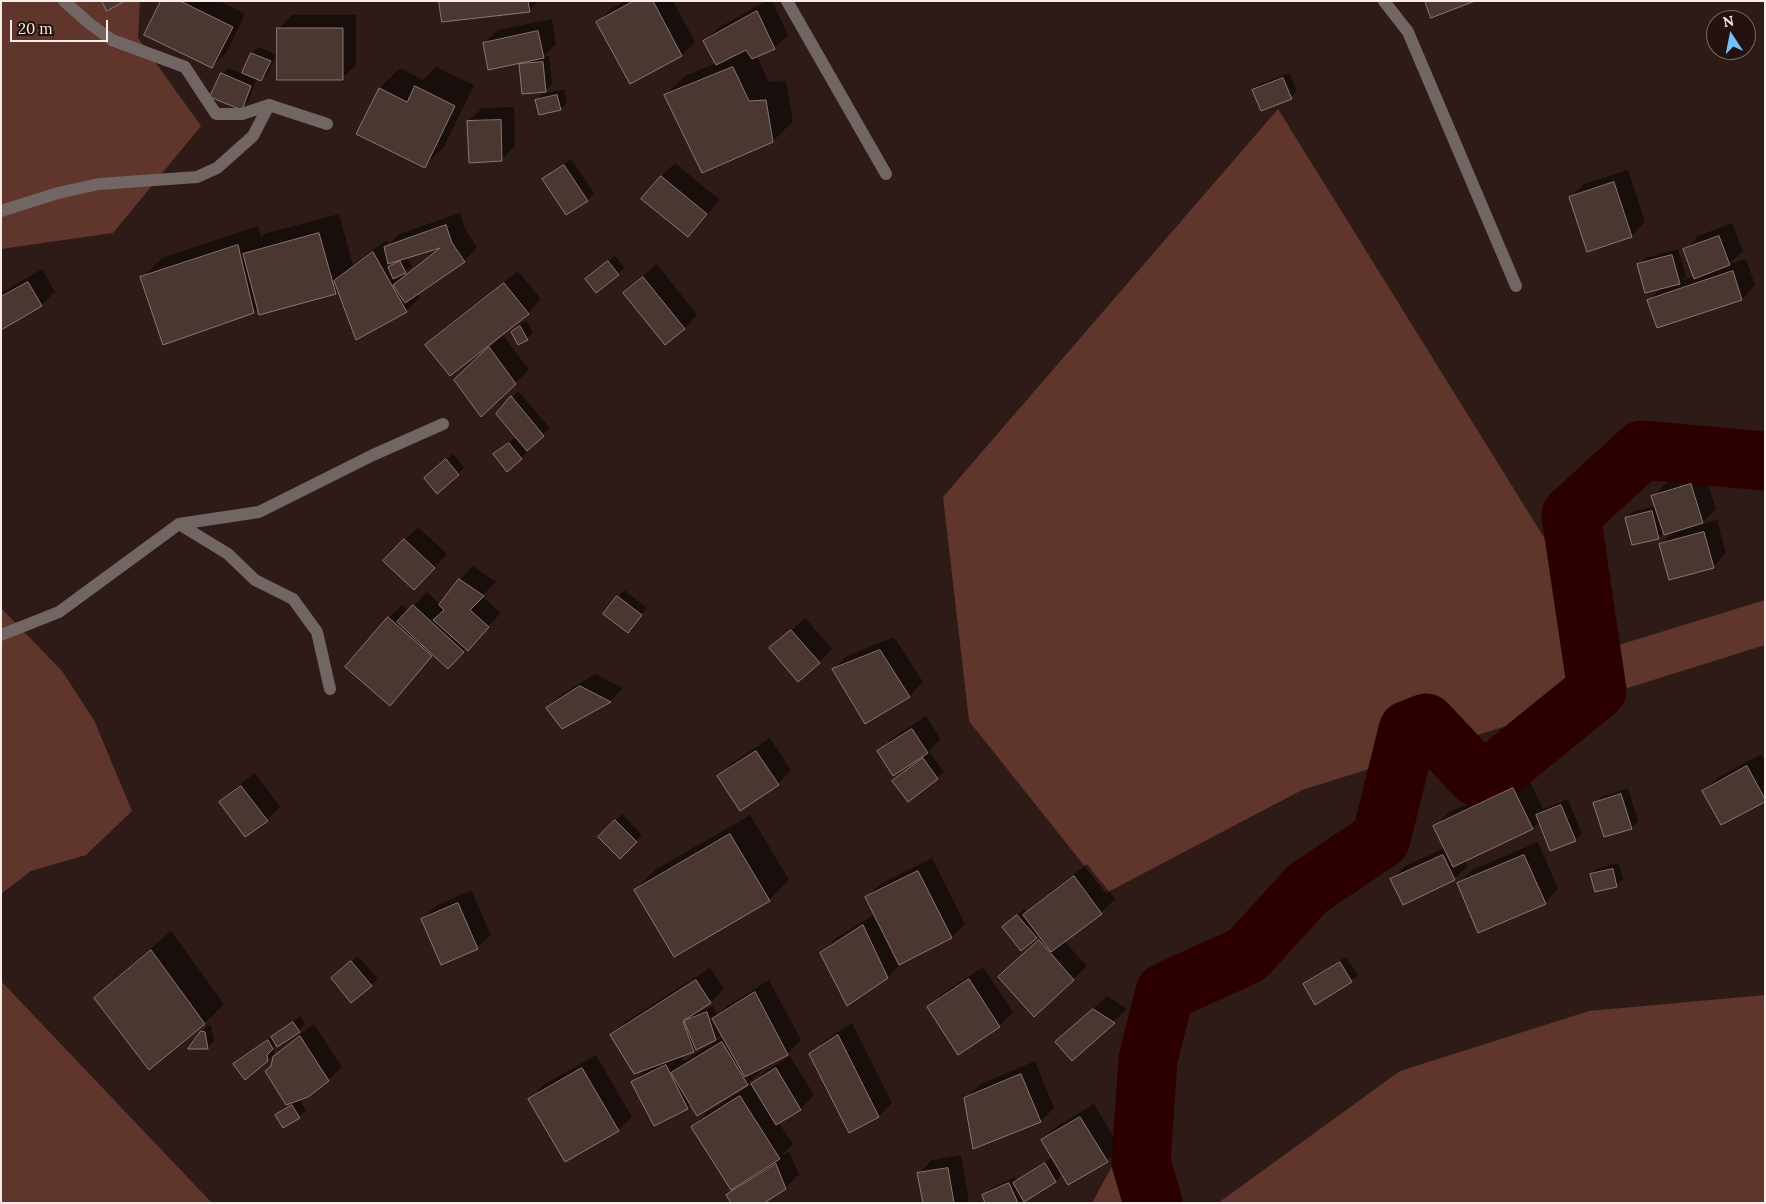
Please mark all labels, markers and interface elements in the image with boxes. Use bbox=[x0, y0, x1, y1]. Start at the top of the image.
scale bar bbox=[12, 10, 110, 42]
north arrow bbox=[1706, 10, 1756, 60]
text: N bbox=[1721, 11, 1735, 31]
text: 20 m bbox=[18, 19, 53, 38]

